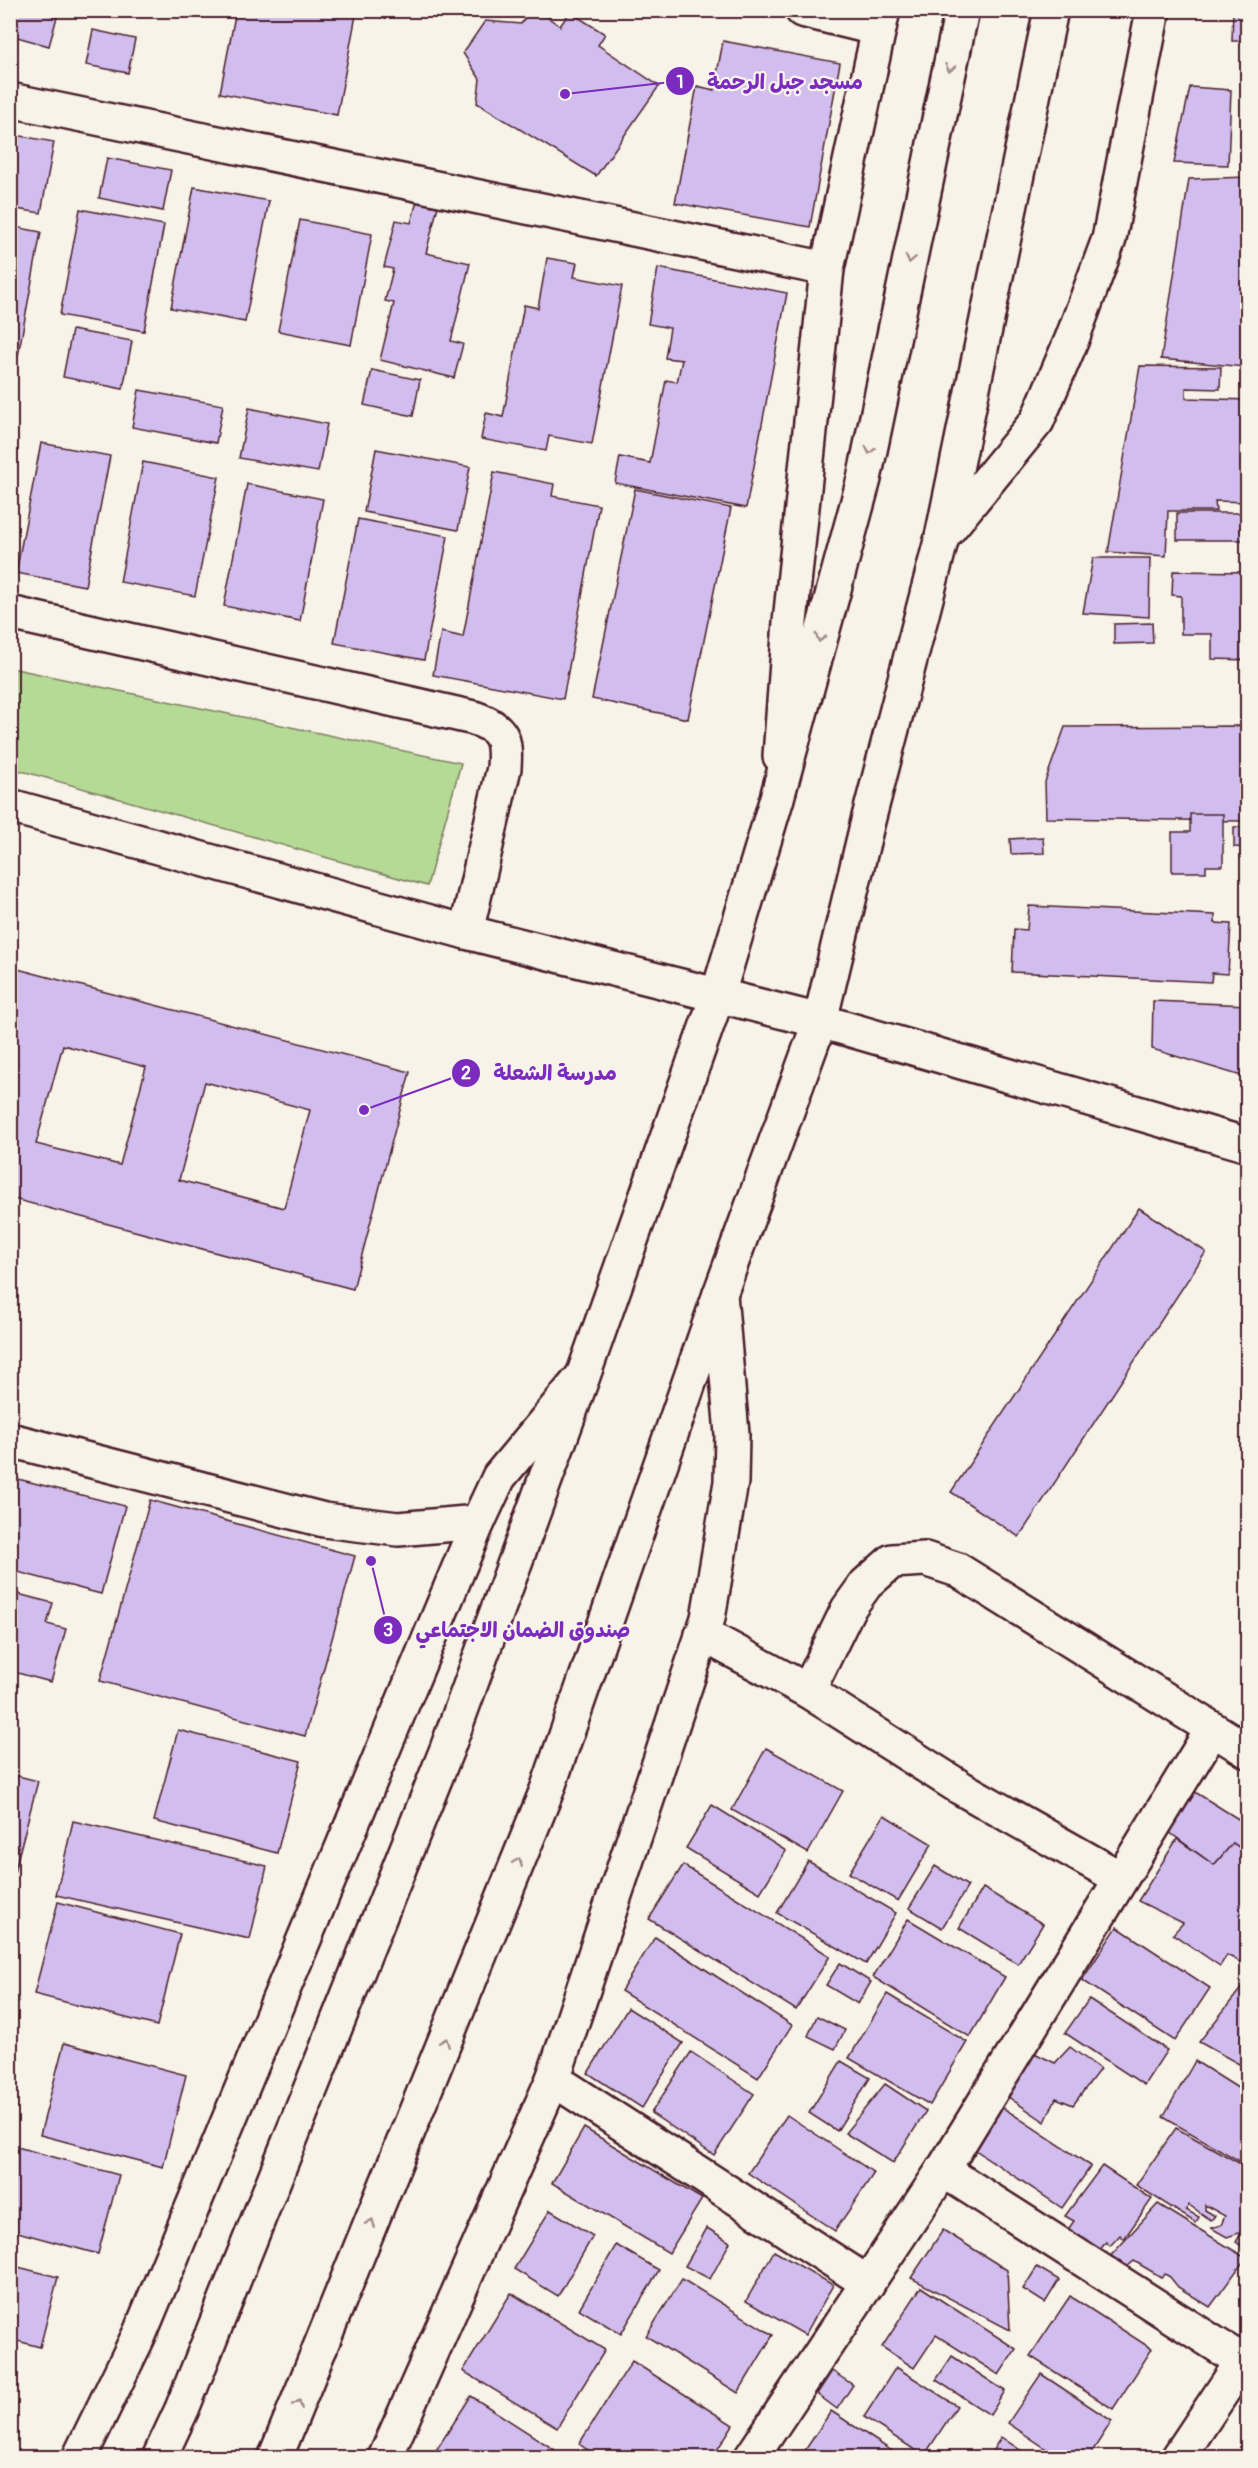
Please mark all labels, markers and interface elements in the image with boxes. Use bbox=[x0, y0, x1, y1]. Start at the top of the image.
callout: مسجد جبل الرحمة bbox=[665, 62, 875, 101]
one-way arrow bbox=[944, 63, 957, 73]
text: مسجد جبل الرحمة bbox=[707, 69, 863, 96]
text: 1 bbox=[676, 71, 684, 94]
one-way arrow bbox=[904, 253, 917, 263]
one-way arrow bbox=[864, 444, 877, 454]
one-way arrow bbox=[815, 633, 828, 643]
callout: مدرسة الشعلة bbox=[451, 1053, 629, 1092]
text: مدرسة الشعلة bbox=[493, 1060, 617, 1087]
text: 2 bbox=[461, 1062, 471, 1085]
callout: صندوق الضمان الاجتماعي bbox=[373, 1610, 642, 1649]
text: صندوق الضمان الاجتماعي bbox=[416, 1617, 630, 1649]
text: 3 bbox=[383, 1619, 393, 1642]
one-way arrow bbox=[511, 1857, 523, 1868]
one-way arrow bbox=[438, 2038, 450, 2049]
one-way arrow bbox=[364, 2218, 376, 2229]
one-way arrow bbox=[291, 2399, 303, 2410]

